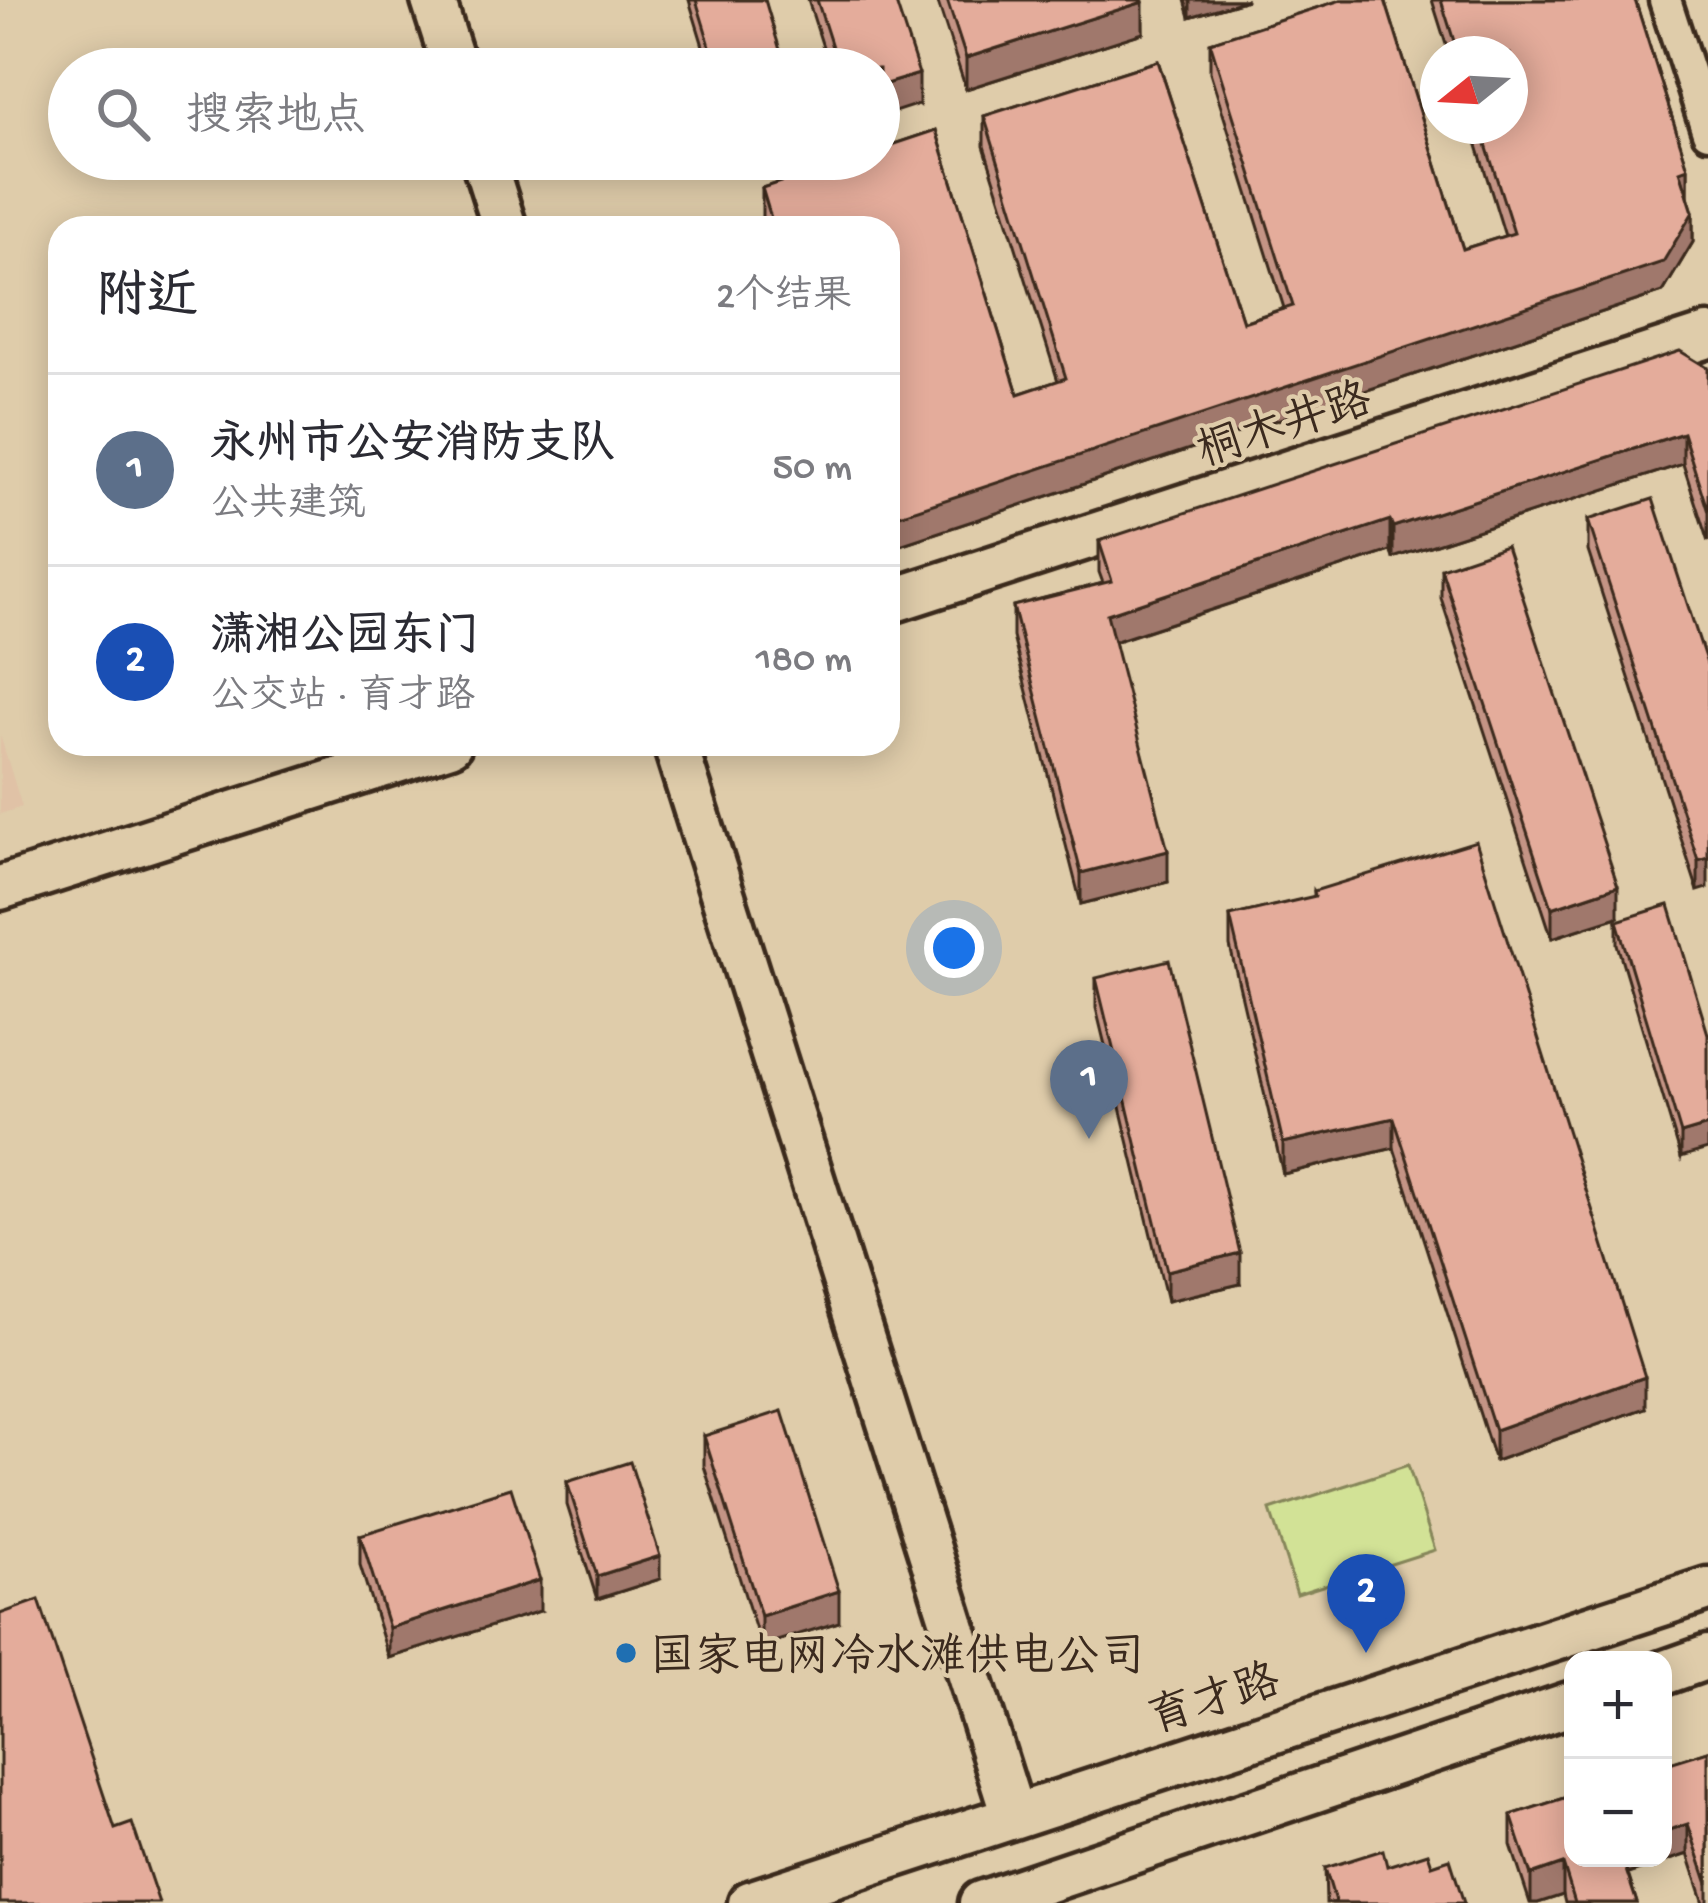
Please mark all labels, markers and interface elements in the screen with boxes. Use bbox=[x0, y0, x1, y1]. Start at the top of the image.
north arrow bbox=[1420, 36, 1528, 144]
search box bbox=[48, 48, 900, 180]
icon: search bbox=[90, 81, 156, 147]
text: 搜索地点 bbox=[186, 93, 366, 146]
text: 附近 bbox=[96, 271, 198, 331]
text: 2个结果 bbox=[716, 276, 852, 322]
street label: 桐木井路 bbox=[1191, 373, 1379, 482]
text: 永州市公安消防支队 bbox=[210, 421, 615, 474]
text: 1 bbox=[127, 447, 143, 493]
text: 50 m bbox=[772, 447, 852, 493]
text: 公共建筑 bbox=[210, 484, 366, 530]
text: 潇湘公园东门 bbox=[210, 613, 480, 666]
text: 2 bbox=[125, 639, 145, 685]
text: 180 m bbox=[756, 639, 852, 685]
text: 公交站 · 育才路 bbox=[210, 676, 475, 722]
your location bbox=[924, 918, 984, 978]
pin: 1 bbox=[1050, 1040, 1128, 1139]
pin: 2 bbox=[1327, 1554, 1405, 1653]
place label: 国家电网冷水滩供电公司 bbox=[650, 1632, 1145, 1687]
marker: 国家电网冷水滩供电公司 bbox=[613, 1640, 639, 1666]
map controls bbox=[1564, 1651, 1672, 1867]
button: + bbox=[1564, 1651, 1672, 1759]
street label: 育才路 bbox=[1142, 1654, 1288, 1749]
button: − bbox=[1564, 1759, 1672, 1867]

